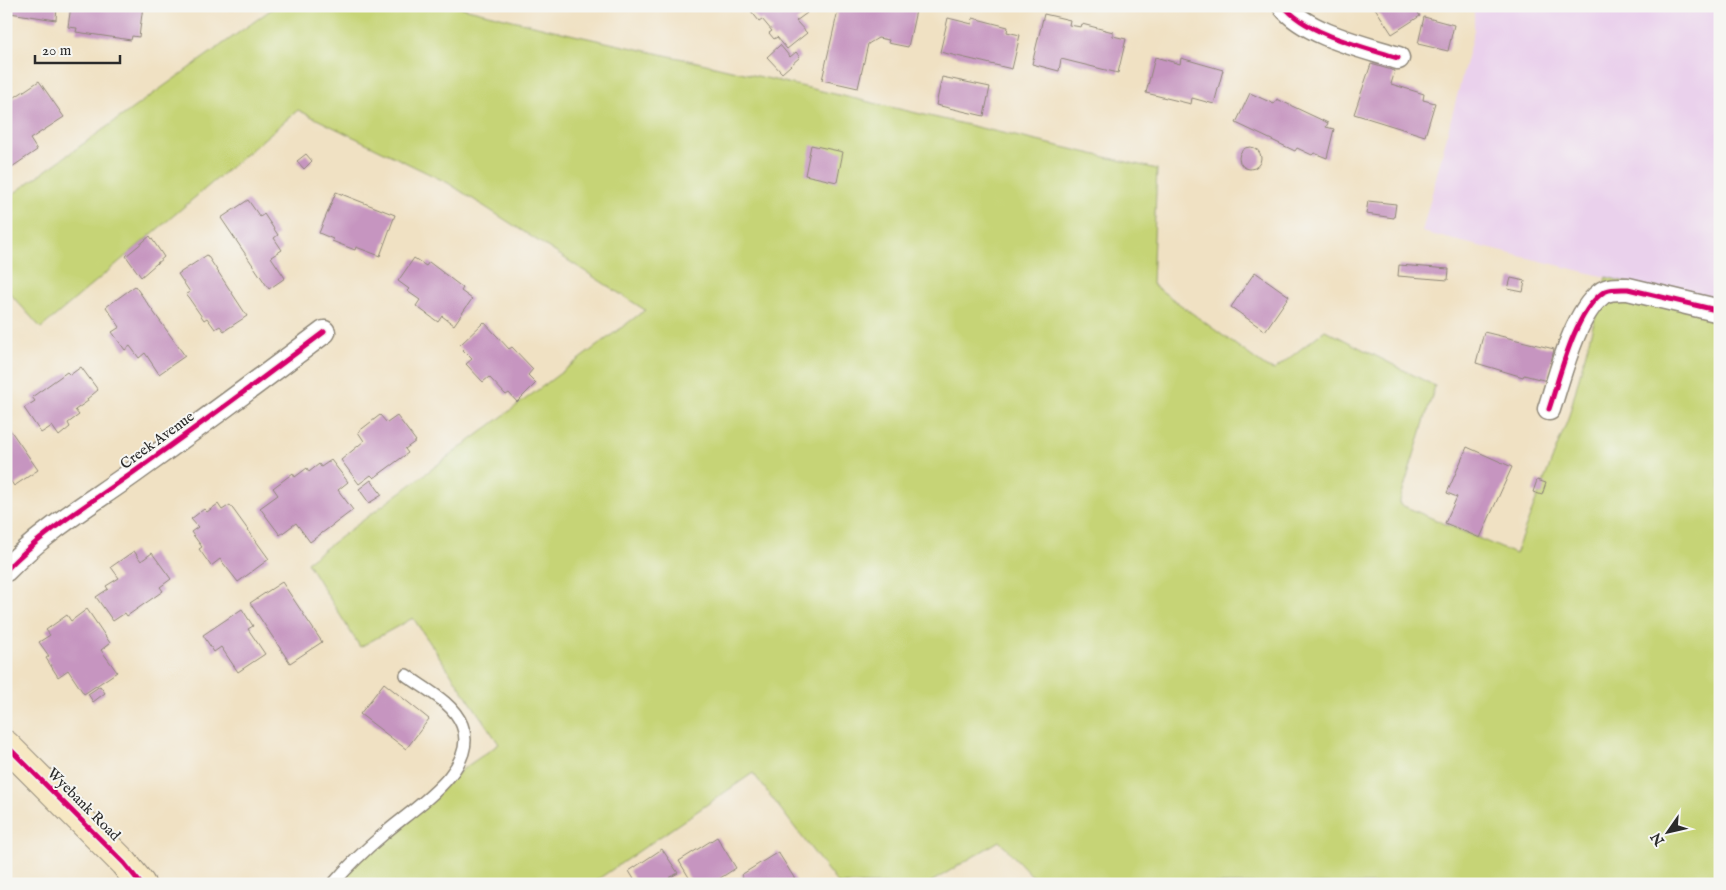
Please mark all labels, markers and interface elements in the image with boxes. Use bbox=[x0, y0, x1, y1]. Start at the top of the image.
scale bar bbox=[35, 32, 120, 64]
text: 20 m bbox=[42, 41, 72, 60]
street label: Creek Avenue bbox=[116, 407, 198, 474]
street label: Wyebank Road bbox=[43, 764, 125, 846]
north arrow bbox=[1644, 808, 1694, 858]
text: N bbox=[1647, 829, 1669, 850]

